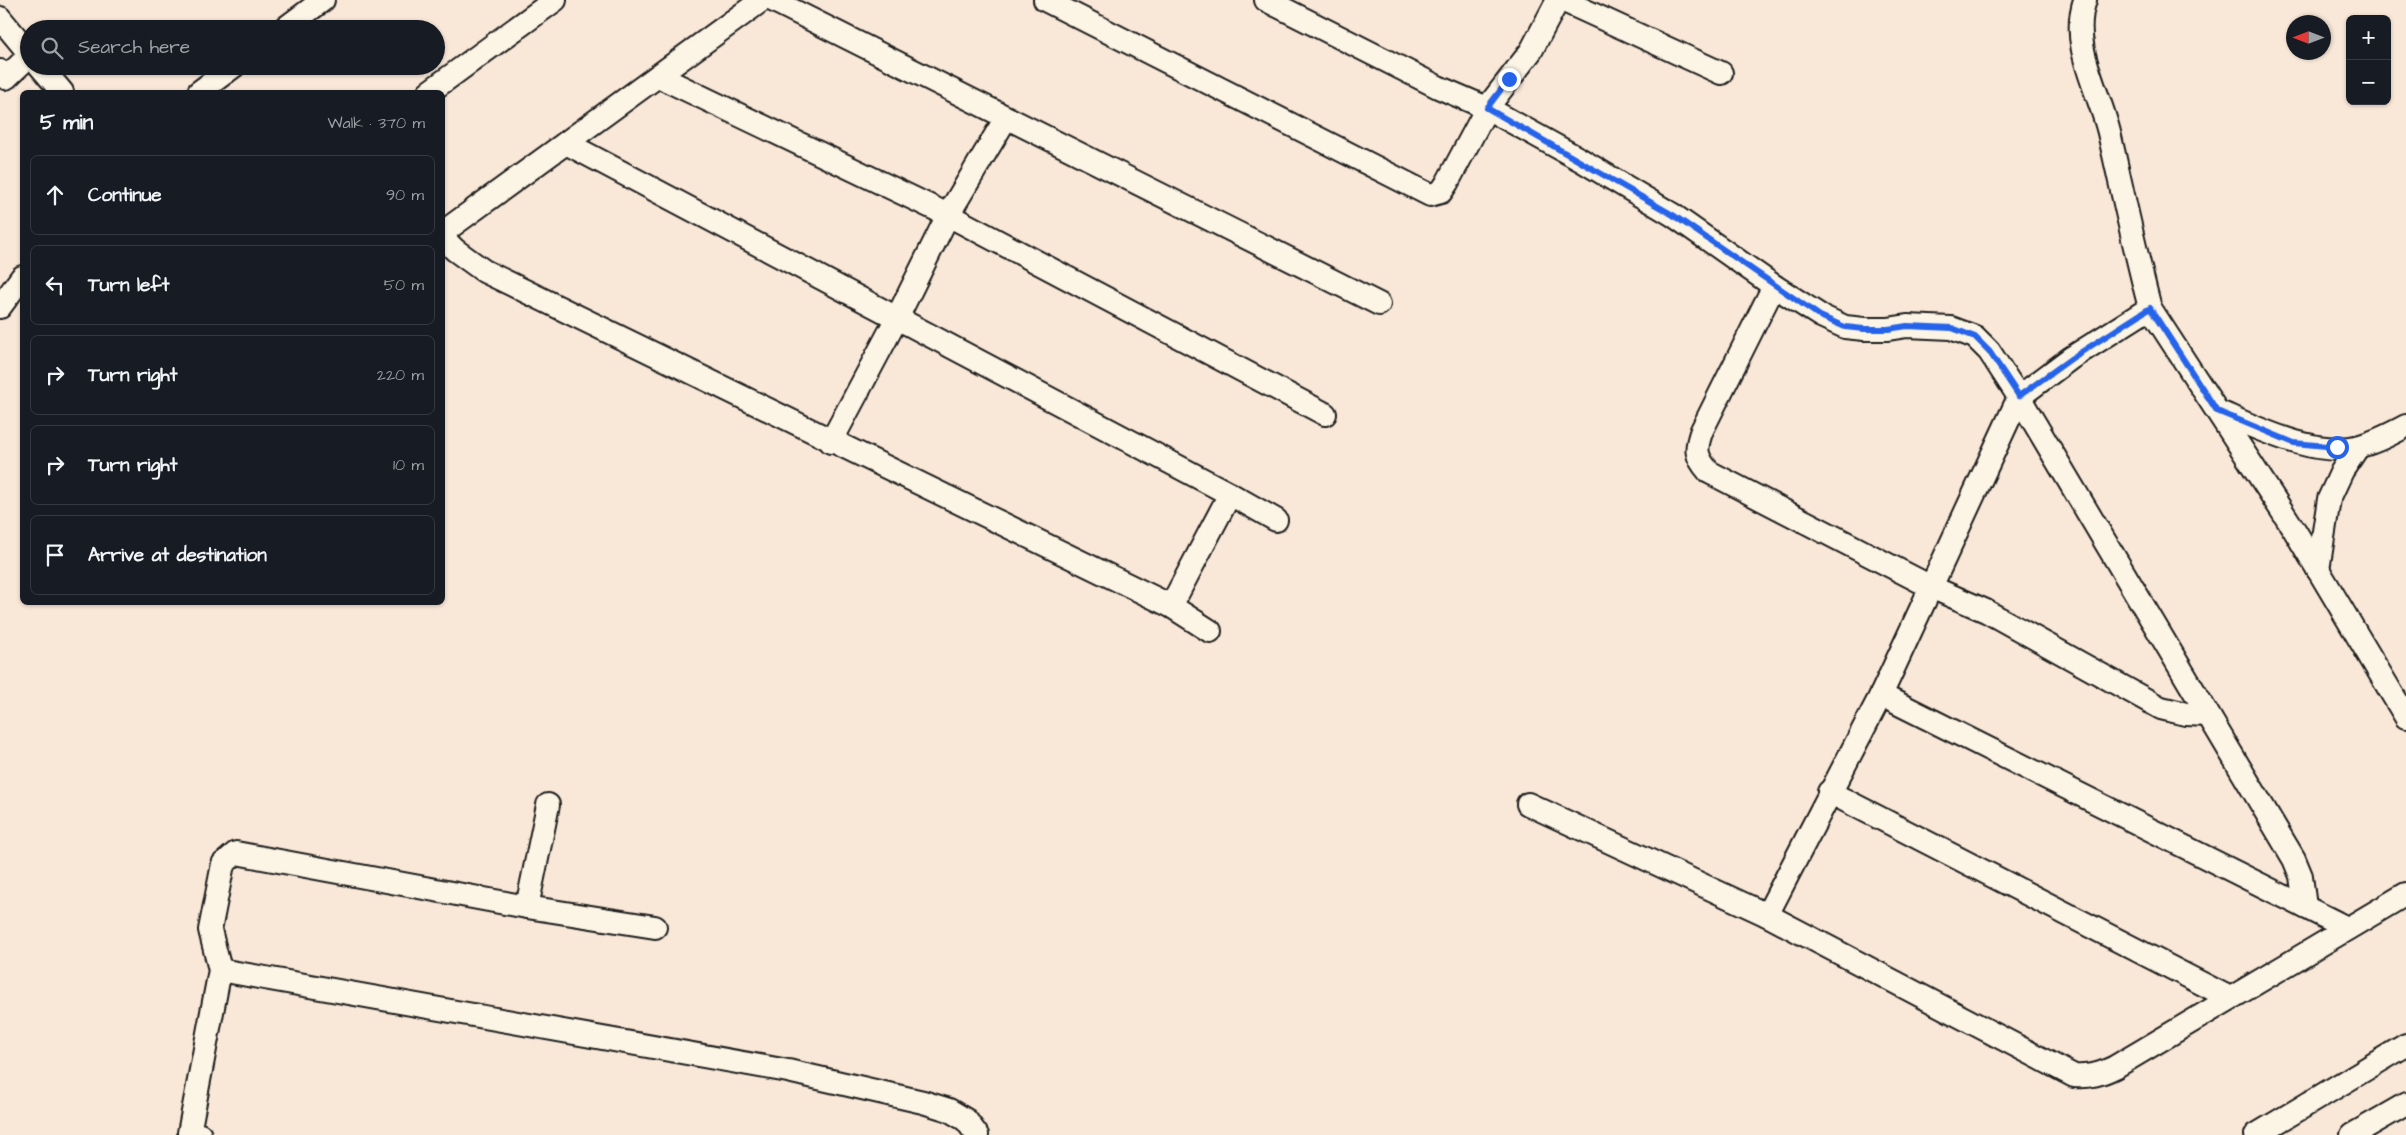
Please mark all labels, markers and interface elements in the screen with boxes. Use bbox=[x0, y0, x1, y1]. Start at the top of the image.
north arrow bbox=[2286, 15, 2331, 60]
map controls bbox=[2346, 15, 2391, 105]
button: + bbox=[2346, 15, 2391, 60]
search box bbox=[20, 20, 445, 75]
icon: search bbox=[38, 34, 66, 62]
text: Search here bbox=[78, 34, 190, 61]
button: − bbox=[2346, 60, 2391, 105]
route end bbox=[1498, 68, 1521, 91]
text: 5 min bbox=[40, 108, 93, 137]
text: Walk · 370 m bbox=[327, 112, 425, 134]
icon: ahead bbox=[41, 181, 69, 209]
text: Continue bbox=[88, 182, 162, 209]
text: 90 m bbox=[386, 184, 424, 206]
icon: left bbox=[41, 271, 69, 299]
text: Turn left bbox=[88, 272, 169, 299]
text: 50 m bbox=[384, 274, 424, 296]
icon: right bbox=[41, 361, 69, 389]
text: Turn right bbox=[88, 362, 177, 389]
text: 220 m bbox=[377, 364, 424, 386]
route start bbox=[2326, 436, 2349, 459]
icon: right bbox=[41, 451, 69, 479]
text: Turn right bbox=[88, 452, 177, 479]
text: 10 m bbox=[393, 454, 424, 476]
icon: arrive bbox=[41, 541, 69, 569]
text: Arrive at destination bbox=[88, 542, 267, 569]

